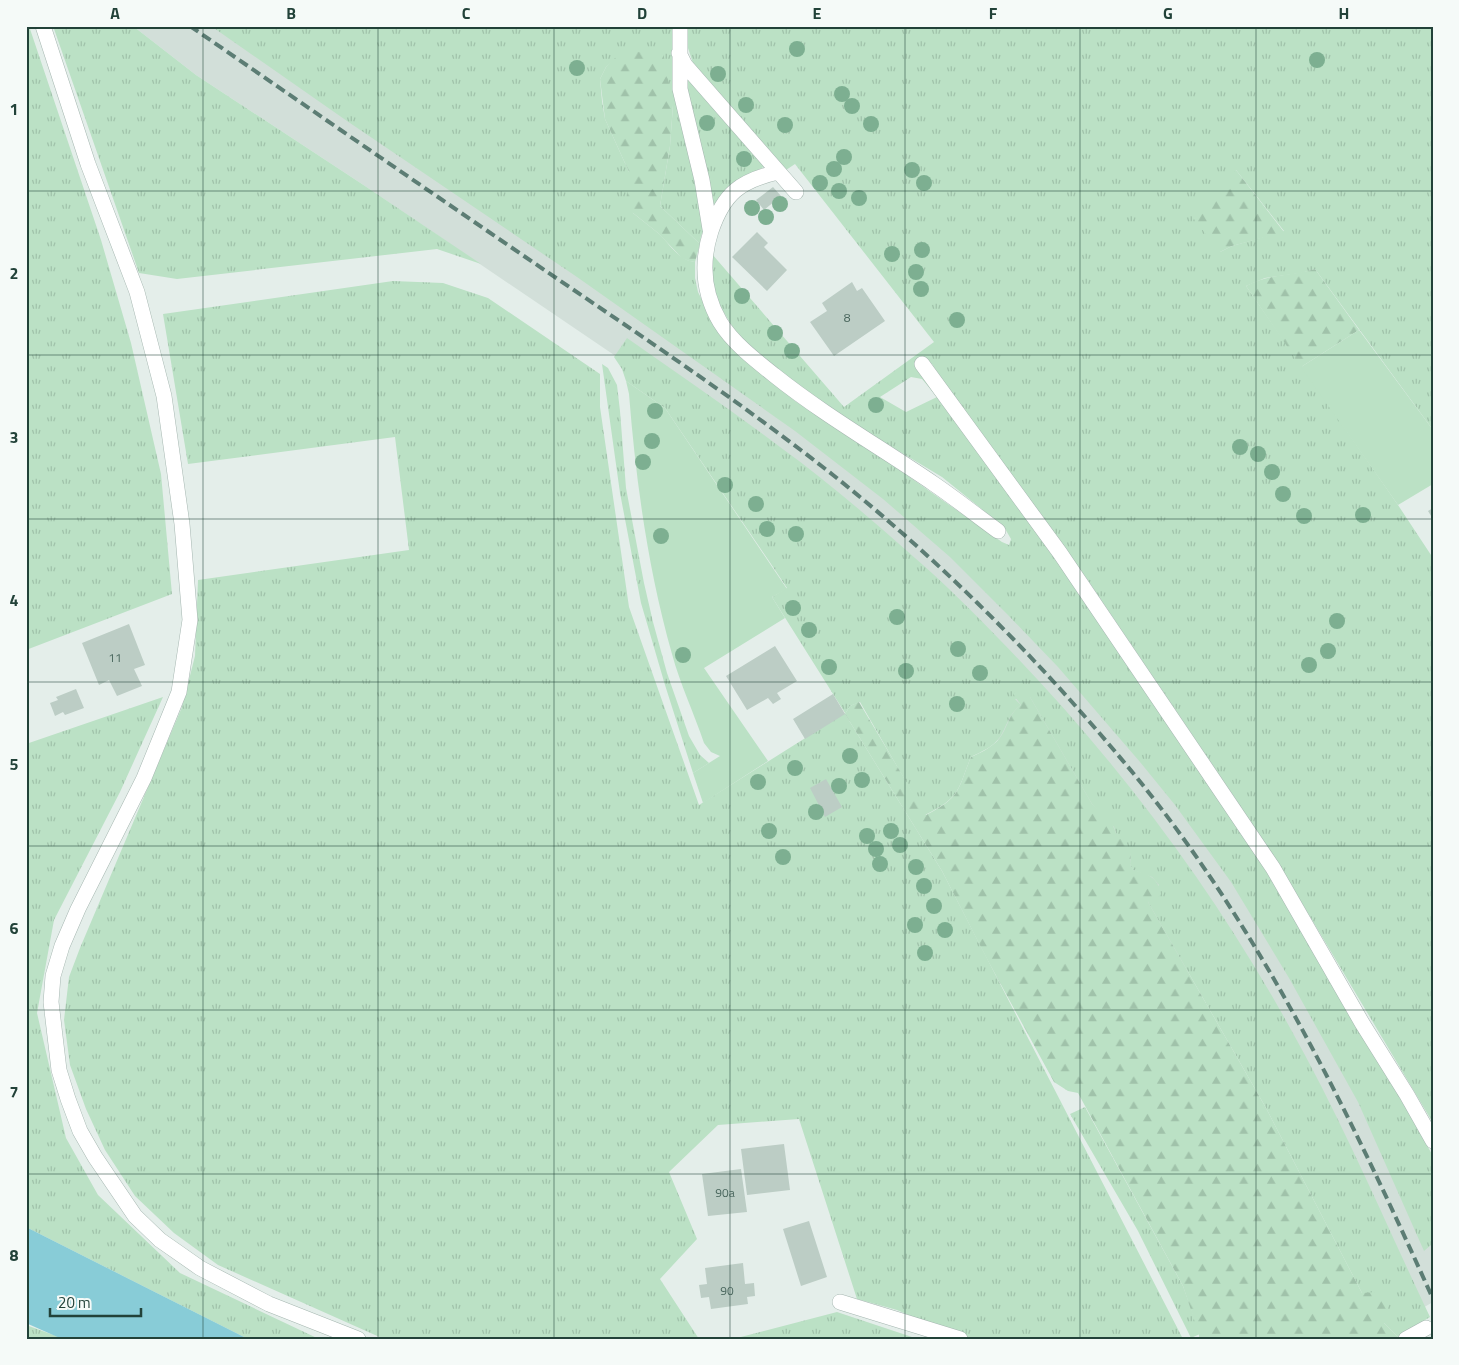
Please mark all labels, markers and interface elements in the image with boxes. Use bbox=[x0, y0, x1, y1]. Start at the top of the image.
text: A bbox=[110, 1, 120, 25]
text: B bbox=[286, 1, 296, 25]
text: C bbox=[462, 1, 471, 25]
text: D bbox=[637, 1, 647, 25]
text: E bbox=[813, 1, 822, 25]
text: F bbox=[989, 1, 998, 25]
text: G bbox=[1163, 1, 1173, 25]
text: H bbox=[1339, 1, 1349, 25]
text: 1 bbox=[10, 97, 18, 121]
text: 2 bbox=[10, 261, 18, 285]
house number: 8 bbox=[844, 308, 851, 327]
text: 3 bbox=[10, 425, 18, 449]
text: 4 bbox=[10, 588, 19, 612]
house number: 11 bbox=[108, 648, 122, 667]
text: 5 bbox=[10, 752, 19, 776]
text: 6 bbox=[10, 916, 19, 940]
text: 7 bbox=[10, 1080, 18, 1104]
house number: 90a bbox=[715, 1183, 735, 1202]
text: 8 bbox=[10, 1243, 19, 1267]
house number: 90 bbox=[720, 1281, 734, 1300]
scale bar bbox=[50, 1285, 141, 1317]
text: 20 m bbox=[58, 1291, 91, 1314]

